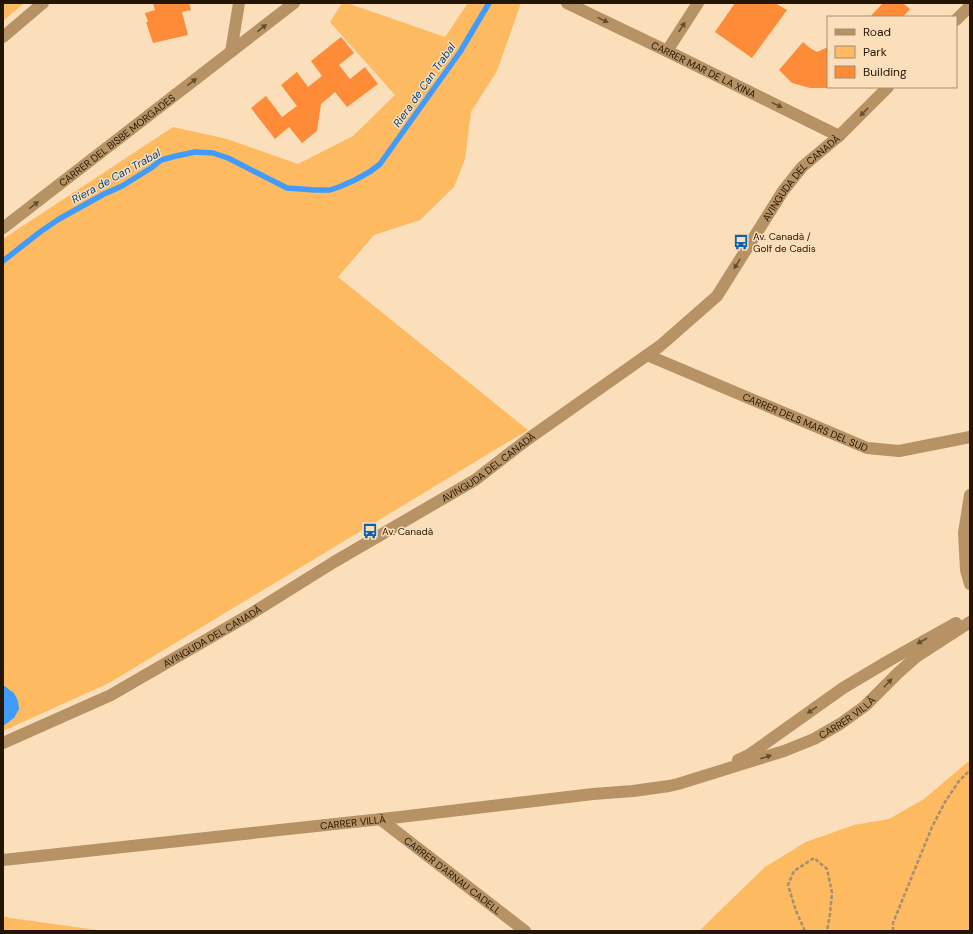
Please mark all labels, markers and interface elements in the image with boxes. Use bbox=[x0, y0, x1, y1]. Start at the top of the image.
legend bbox=[827, 16, 957, 88]
one-way arrow bbox=[597, 17, 608, 23]
one-way arrow bbox=[678, 22, 686, 32]
one-way arrow bbox=[257, 24, 267, 32]
text: Road bbox=[863, 24, 891, 40]
street label: CARRER MAR DE LA XINA bbox=[649, 38, 758, 101]
water label: Riera de Can Trabal bbox=[390, 40, 459, 130]
text: Park bbox=[863, 44, 887, 60]
text: Building bbox=[863, 64, 907, 80]
one-way arrow bbox=[187, 78, 197, 86]
street label: CARRER DEL BISBE MORGADES bbox=[56, 91, 178, 189]
one-way arrow bbox=[771, 102, 783, 108]
one-way arrow bbox=[859, 107, 869, 116]
street label: AVINGUDA DEL CANADÀ bbox=[760, 132, 843, 224]
water label: Riera de Can Trabal bbox=[69, 145, 163, 206]
one-way arrow bbox=[28, 200, 39, 209]
place label: Av. Canadà / Golf de Cadis bbox=[753, 230, 816, 255]
bus stop icon: Av. Canadà / Golf de Cadis bbox=[732, 233, 750, 251]
one-way arrow bbox=[733, 259, 741, 269]
street label: CARRER DELS MARS DEL SUD bbox=[740, 390, 870, 455]
street label: AVINGUDA DEL CANADÀ bbox=[439, 430, 538, 505]
bus stop icon: Av. Canadà bbox=[361, 522, 379, 540]
place label: Av. Canadà bbox=[382, 525, 433, 538]
street label: AVINGUDA DEL CANADÀ bbox=[161, 603, 264, 671]
one-way arrow bbox=[916, 638, 928, 645]
one-way arrow bbox=[883, 678, 893, 688]
street label: CARRER VILLÀ bbox=[816, 693, 878, 742]
one-way arrow bbox=[807, 706, 817, 714]
one-way arrow bbox=[761, 754, 773, 760]
street label: CARRER VILLÀ bbox=[319, 813, 387, 833]
street label: CARRER D'ARNAU CADELL bbox=[401, 834, 504, 917]

